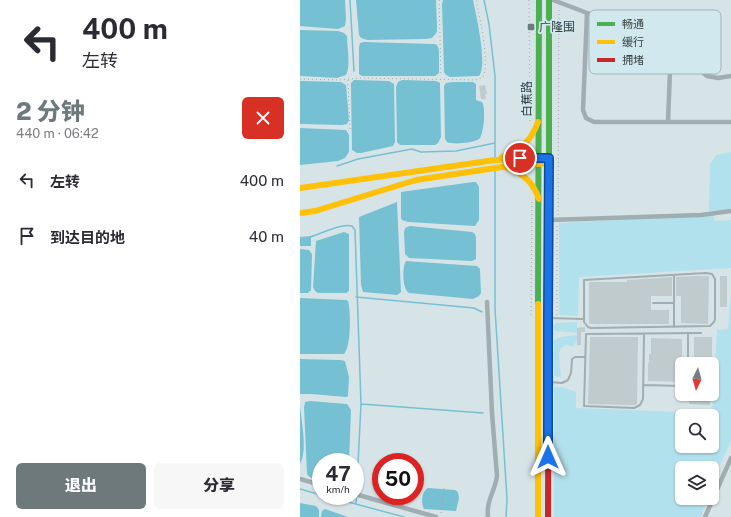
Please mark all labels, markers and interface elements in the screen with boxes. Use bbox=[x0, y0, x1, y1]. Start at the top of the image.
legend bbox=[589, 10, 721, 74]
text: 400 m bbox=[82, 12, 168, 45]
icon: left bbox=[16, 16, 68, 68]
text: 畅通 bbox=[622, 18, 644, 30]
place label: 广隆围 bbox=[539, 20, 575, 34]
marker: 广隆围 bbox=[526, 22, 536, 32]
text: 缓行 bbox=[622, 36, 644, 48]
text: 左转 bbox=[82, 50, 118, 71]
text: 拥堵 bbox=[622, 54, 644, 66]
street label: 白蕉路 bbox=[520, 81, 534, 117]
text: 2 分钟 bbox=[16, 97, 85, 125]
button: close bbox=[242, 97, 284, 139]
text: 440 m · 06:42 bbox=[16, 126, 99, 141]
pin bbox=[503, 141, 537, 175]
icon: arrive bbox=[509, 147, 531, 169]
icon: left bbox=[16, 169, 38, 191]
text: 400 m bbox=[240, 172, 284, 189]
text: 左转 bbox=[50, 173, 80, 190]
icon: arrive bbox=[16, 225, 38, 247]
text: 40 m bbox=[249, 228, 284, 245]
text: 到达目的地 bbox=[50, 229, 125, 246]
north arrow bbox=[675, 357, 719, 401]
map controls bbox=[675, 357, 719, 505]
button: search bbox=[675, 409, 719, 453]
position arrow bbox=[527, 436, 569, 478]
speed limit sign: 50 bbox=[372, 453, 424, 505]
button: layers bbox=[675, 461, 719, 505]
text: 47 bbox=[325, 462, 351, 486]
button: 退出 bbox=[16, 463, 146, 509]
button: 分享 bbox=[154, 463, 284, 509]
text: km/h bbox=[326, 483, 350, 495]

